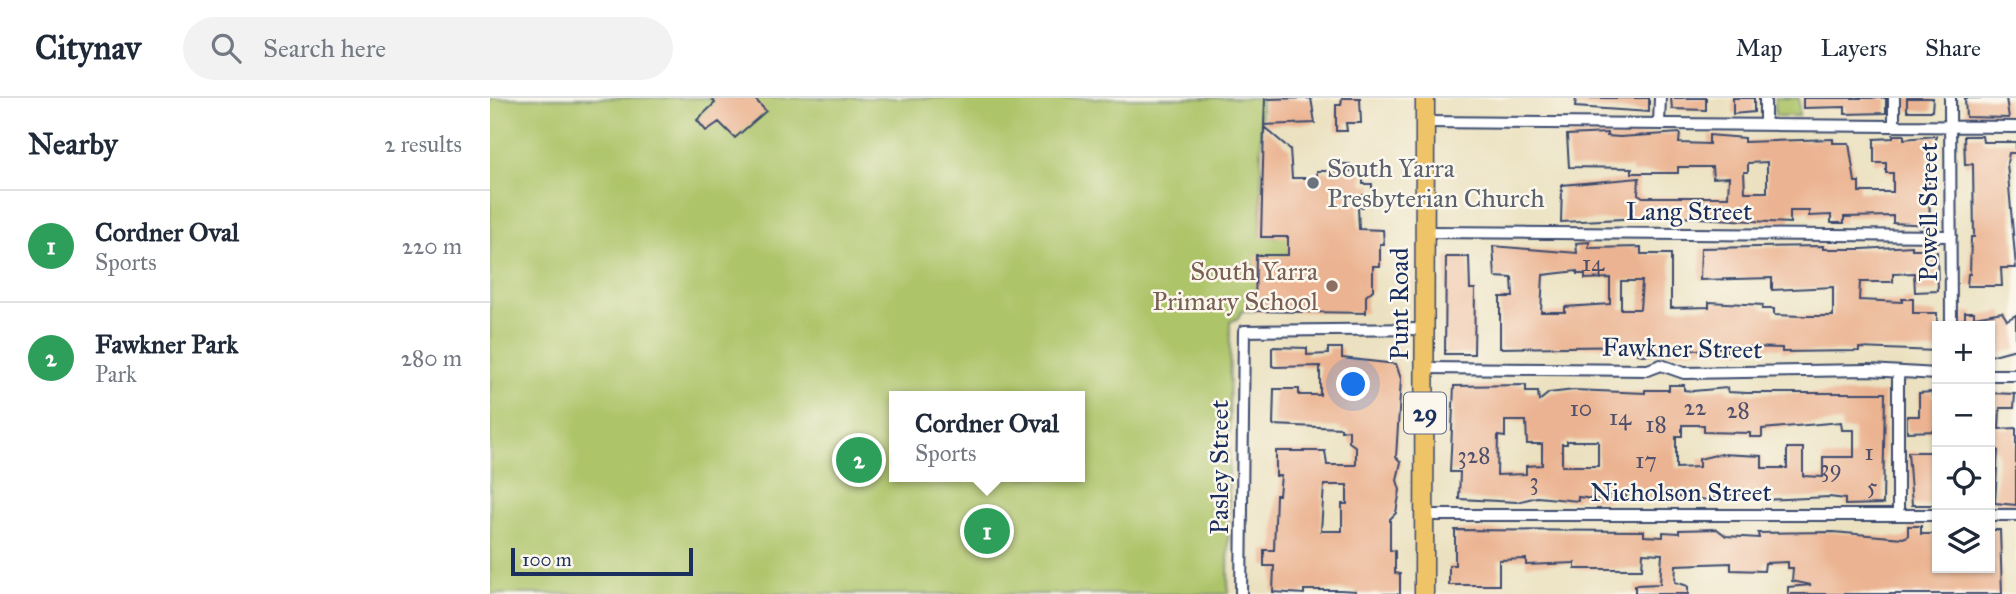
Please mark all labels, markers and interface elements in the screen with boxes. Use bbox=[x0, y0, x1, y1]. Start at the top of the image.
search box bbox=[183, 17, 673, 80]
text: Citynav bbox=[35, 28, 141, 68]
icon: search bbox=[207, 29, 245, 67]
text: Search here bbox=[263, 32, 386, 64]
text: Map bbox=[1736, 33, 1783, 63]
text: Layers bbox=[1821, 33, 1887, 63]
text: Share bbox=[1925, 33, 1981, 63]
text: Nearby bbox=[28, 126, 118, 162]
text: 2 results bbox=[384, 130, 462, 158]
street label: Powell Street bbox=[1912, 142, 1944, 282]
place label: South Yarra Presbyterian Church bbox=[1327, 152, 1545, 214]
marker: South Yarra Presbyterian Church bbox=[1305, 175, 1321, 191]
street label: Lang Street bbox=[1626, 195, 1752, 227]
text: Cordner Oval bbox=[95, 216, 239, 248]
text: 1 bbox=[46, 232, 56, 260]
text: 220 m bbox=[402, 232, 462, 260]
text: Sports bbox=[95, 248, 157, 276]
street label: Punt Road bbox=[1383, 248, 1415, 360]
house number: 14 bbox=[1582, 249, 1605, 277]
place label: South Yarra Primary School bbox=[1152, 255, 1318, 317]
marker: South Yarra Primary School bbox=[1324, 278, 1340, 294]
map controls bbox=[1932, 321, 1995, 573]
button: + bbox=[1932, 321, 1995, 384]
text: Fawkner Park bbox=[95, 328, 238, 360]
street label: Fawkner Street bbox=[1601, 331, 1763, 365]
text: 2 bbox=[45, 344, 57, 372]
text: 280 m bbox=[401, 344, 462, 372]
text: Park bbox=[95, 360, 137, 388]
your location bbox=[1336, 367, 1370, 401]
button: − bbox=[1932, 384, 1995, 447]
popup bbox=[889, 391, 1085, 482]
road number: 29 bbox=[1404, 392, 1446, 434]
house number: 22 bbox=[1684, 393, 1707, 421]
house number: 10 bbox=[1570, 394, 1592, 422]
house number: 28 bbox=[1726, 396, 1750, 424]
street label: Pasley Street bbox=[1203, 400, 1235, 534]
house number: 14 bbox=[1609, 403, 1632, 431]
text: Cordner Oval bbox=[915, 407, 1059, 439]
house number: 18 bbox=[1645, 410, 1667, 438]
pin: 2 bbox=[836, 434, 882, 486]
house number: 1 bbox=[1864, 438, 1874, 466]
text: Sports bbox=[915, 439, 977, 467]
house number: 328 bbox=[1458, 441, 1490, 469]
house number: 17 bbox=[1635, 446, 1657, 474]
button: locate bbox=[1932, 447, 1995, 510]
house number: 39 bbox=[1820, 454, 1842, 482]
house number: 3 bbox=[1529, 467, 1539, 495]
house number: 5 bbox=[1867, 472, 1878, 500]
street label: Nicholson Street bbox=[1590, 476, 1772, 508]
pin: 1 bbox=[964, 505, 1010, 557]
button: layers bbox=[1932, 510, 1995, 573]
scale bar bbox=[511, 545, 693, 577]
text: 100 m bbox=[522, 548, 572, 571]

